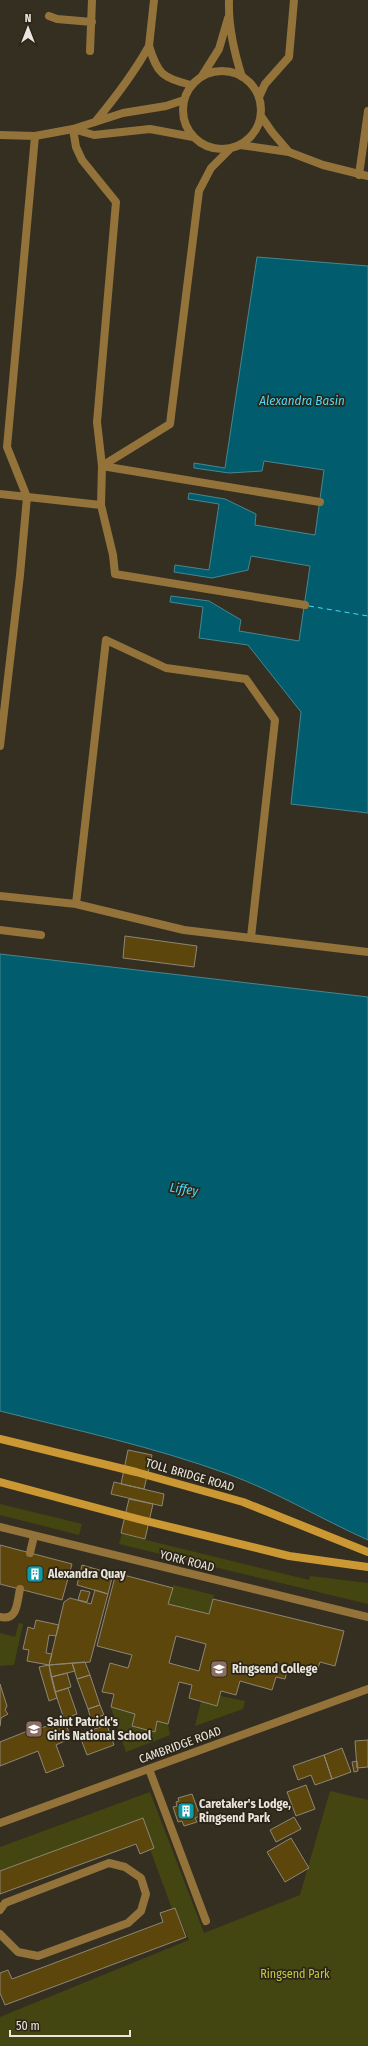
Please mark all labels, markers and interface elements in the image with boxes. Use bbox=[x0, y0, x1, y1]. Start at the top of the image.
north arrow bbox=[8, 8, 48, 48]
text: N bbox=[25, 12, 31, 25]
water label: Alexandra Basin bbox=[258, 393, 345, 408]
water label: Liffey bbox=[169, 1180, 200, 1199]
street label: TOLL BRIDGE ROAD bbox=[144, 1456, 236, 1494]
street label: YORK ROAD bbox=[158, 1547, 216, 1575]
building icon: Alexandra Quay bbox=[25, 1564, 45, 1584]
place label: Alexandra Quay bbox=[47, 1567, 126, 1581]
school or university icon: Ringsend College bbox=[209, 1659, 229, 1679]
place label: Ringsend College bbox=[232, 1662, 317, 1676]
place label: Saint Patrick's Girls National School bbox=[47, 1715, 152, 1743]
school or university icon: Saint Patrick's Girls National School bbox=[24, 1719, 44, 1739]
street label: CAMBRIDGE ROAD bbox=[137, 1724, 223, 1766]
place label: Caretaker's Lodge, Ringsend Park bbox=[199, 1797, 291, 1825]
building icon: Caretaker's Lodge, Ringsend Park bbox=[176, 1801, 196, 1821]
park label: Ringsend Park bbox=[260, 1967, 330, 1981]
scale bar bbox=[10, 2012, 130, 2038]
text: 50 m bbox=[16, 2019, 40, 2033]

